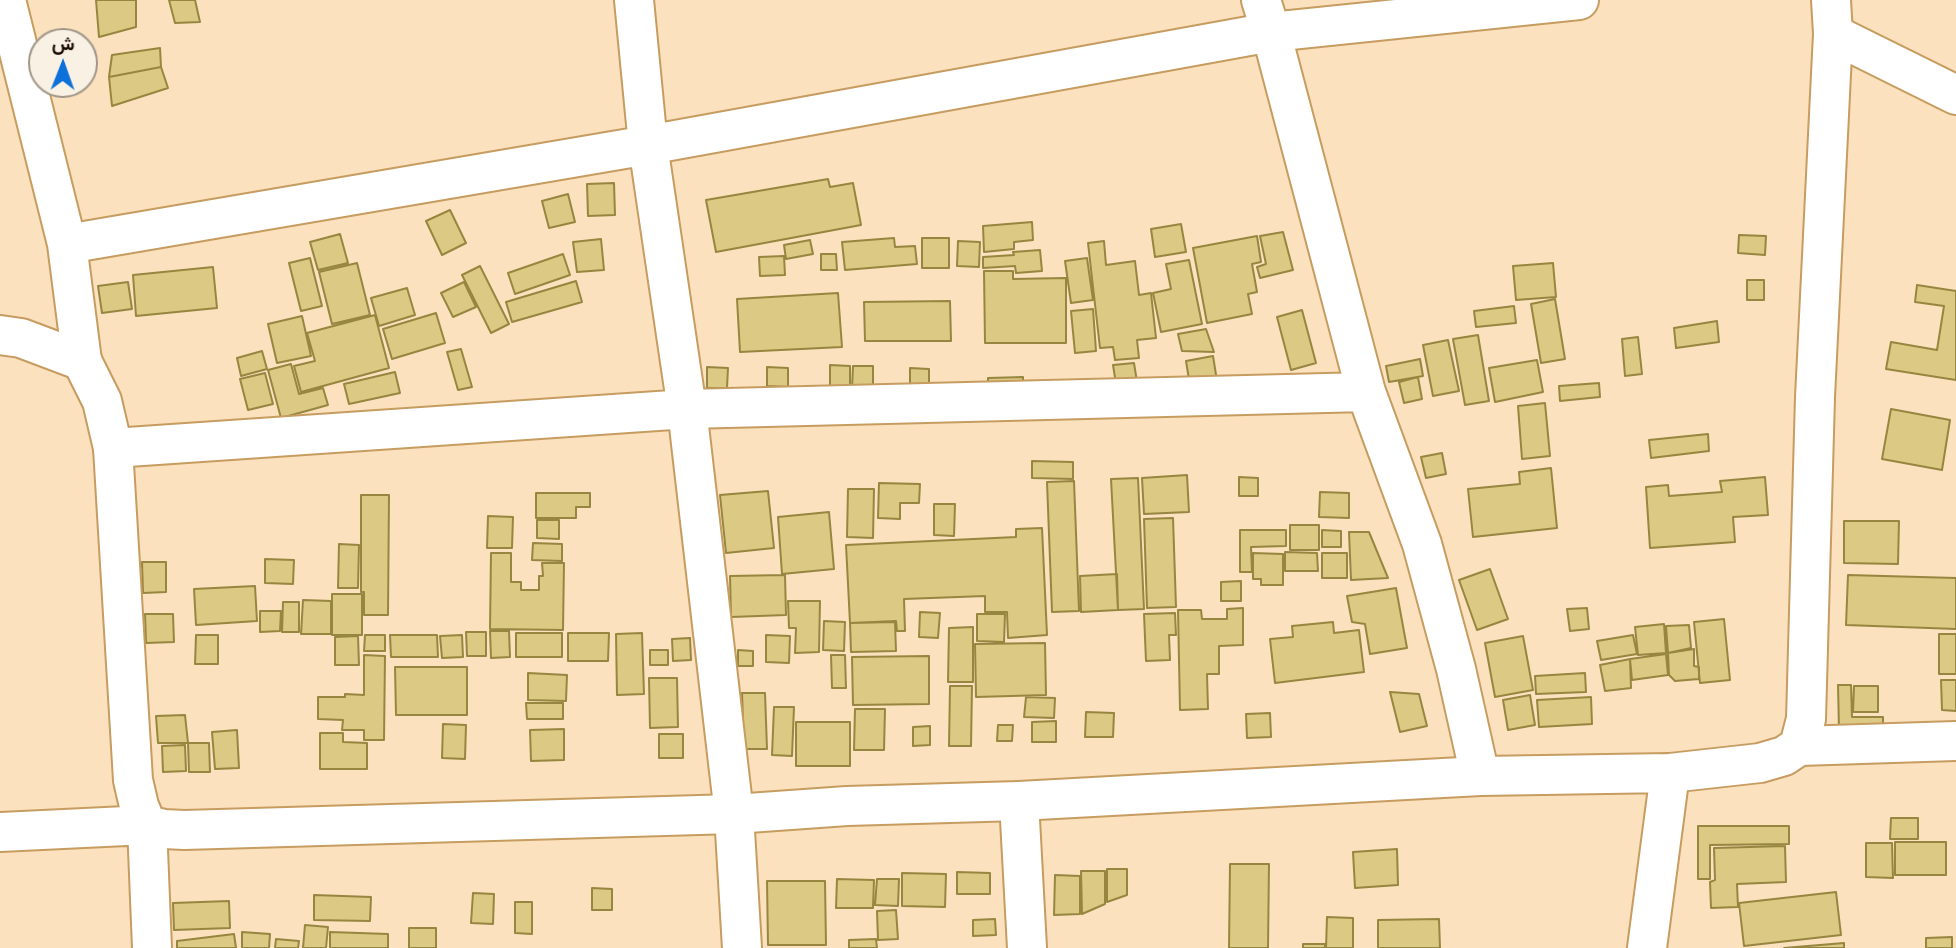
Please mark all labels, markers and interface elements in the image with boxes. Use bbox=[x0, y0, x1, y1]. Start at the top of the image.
north arrow bbox=[28, 28, 98, 98]
text: ش bbox=[52, 31, 75, 57]

